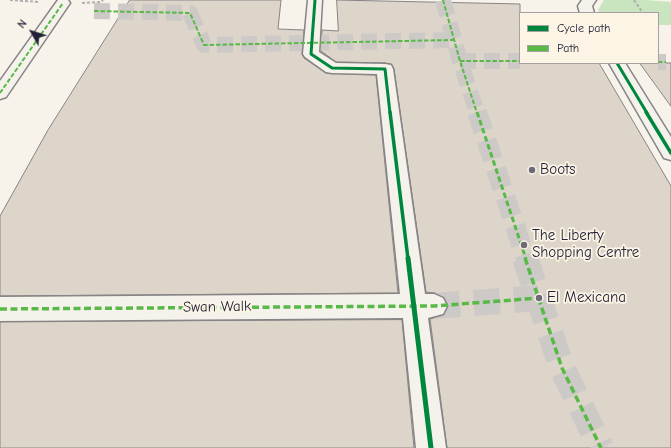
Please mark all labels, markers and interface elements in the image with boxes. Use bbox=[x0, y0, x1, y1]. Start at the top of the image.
north arrow bbox=[12, 12, 52, 52]
legend bbox=[519, 12, 659, 64]
text: N bbox=[15, 17, 30, 31]
text: Cycle path bbox=[557, 21, 610, 35]
text: Path bbox=[557, 41, 579, 55]
place label: Boots bbox=[540, 161, 576, 179]
marker: Boots bbox=[527, 165, 537, 175]
place label: The Liberty Shopping Centre bbox=[532, 227, 639, 262]
marker: The Liberty Shopping Centre bbox=[519, 240, 529, 250]
place label: El Mexicana bbox=[547, 289, 626, 307]
marker: El Mexicana bbox=[534, 293, 544, 303]
street label: Swan Walk bbox=[183, 297, 251, 317]

